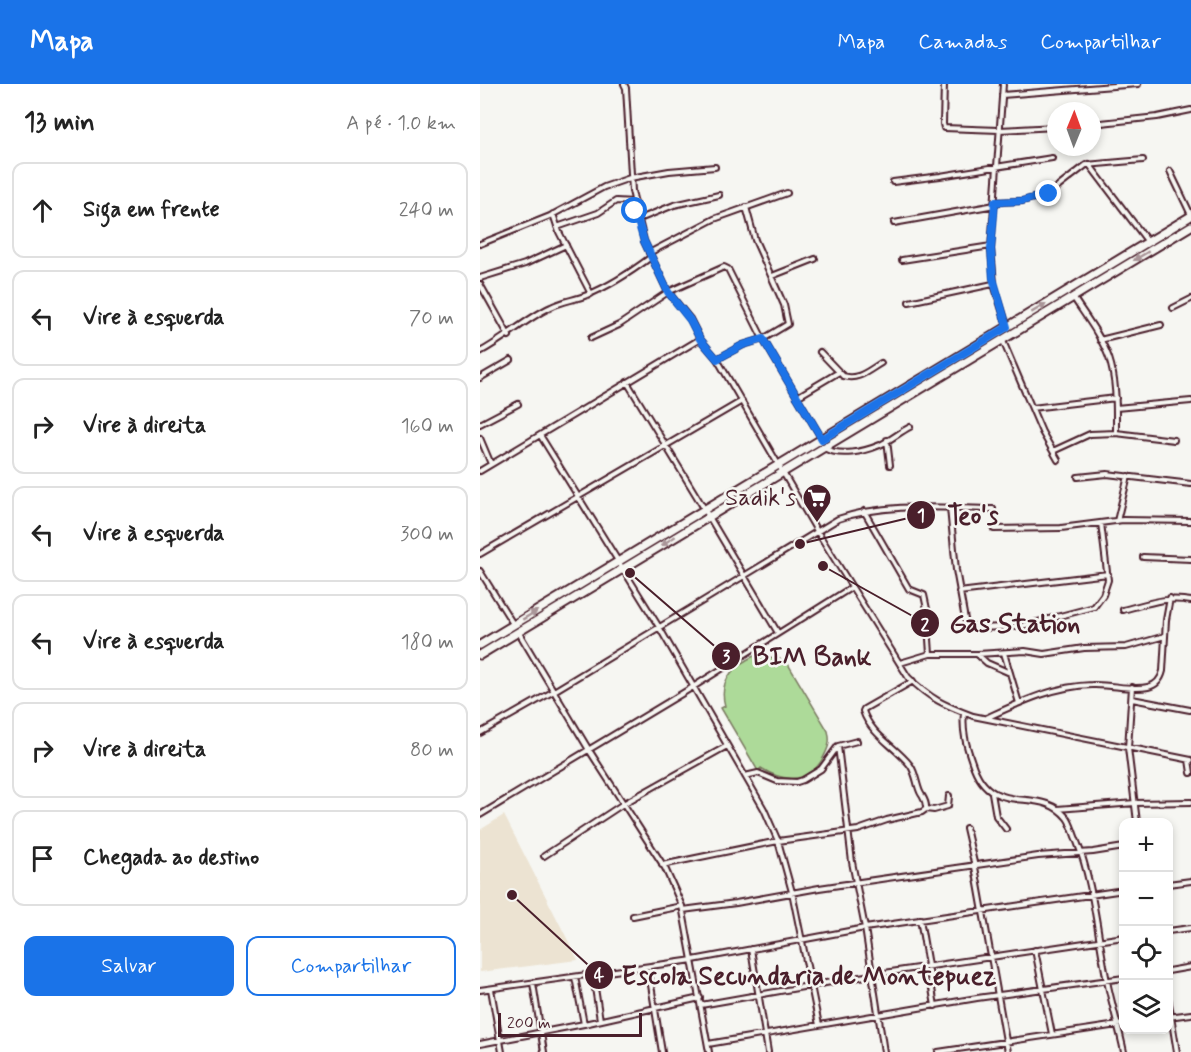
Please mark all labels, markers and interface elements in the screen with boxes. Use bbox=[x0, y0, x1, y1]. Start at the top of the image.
text: Mapa bbox=[30, 24, 94, 61]
text: Mapa bbox=[837, 28, 885, 56]
text: Camadas bbox=[918, 28, 1007, 56]
text: Compartilhar bbox=[1040, 28, 1161, 56]
north arrow bbox=[1047, 102, 1101, 156]
text: 13 min bbox=[24, 106, 95, 140]
text: A pé · 1.0 km bbox=[346, 110, 456, 137]
route end bbox=[1035, 180, 1061, 206]
icon: ahead bbox=[26, 194, 59, 227]
text: Siga em frente bbox=[83, 196, 220, 224]
text: 240 m bbox=[399, 197, 454, 224]
route start bbox=[621, 197, 647, 223]
one-way arrow bbox=[1132, 251, 1149, 261]
icon: left bbox=[26, 302, 59, 335]
one-way arrow bbox=[1030, 303, 1047, 314]
text: Vire à esquerda bbox=[83, 304, 224, 332]
text: 70 m bbox=[409, 305, 454, 332]
icon: right bbox=[26, 410, 59, 443]
text: Vire à direita bbox=[83, 412, 206, 440]
text: 160 m bbox=[401, 413, 454, 440]
supermarket icon: Sadik's bbox=[801, 482, 833, 524]
place label: Sadik's bbox=[725, 483, 796, 514]
callout: Teo's bbox=[906, 493, 1010, 537]
text: Teo's bbox=[948, 500, 999, 534]
text: 1 bbox=[917, 504, 925, 528]
icon: left bbox=[26, 518, 59, 551]
text: Vire à esquerda bbox=[83, 520, 224, 548]
text: 300 m bbox=[400, 521, 454, 548]
one-way arrow bbox=[660, 536, 676, 547]
callout: Gas Station bbox=[910, 601, 1089, 645]
text: Gas Station bbox=[950, 608, 1080, 642]
one-way arrow bbox=[522, 610, 538, 621]
text: 2 bbox=[921, 613, 930, 637]
icon: left bbox=[26, 626, 59, 659]
text: Vire à esquerda bbox=[83, 628, 224, 656]
text: 180 m bbox=[401, 629, 454, 656]
callout: BIM Bank bbox=[711, 634, 884, 678]
text: BIM Bank bbox=[753, 641, 872, 675]
text: 3 bbox=[722, 645, 731, 669]
icon: right bbox=[26, 734, 59, 767]
text: Vire à direita bbox=[83, 736, 206, 764]
text: 80 m bbox=[410, 737, 454, 764]
map controls bbox=[1119, 818, 1173, 1034]
button: + bbox=[1119, 818, 1173, 872]
icon: arrive bbox=[26, 842, 59, 875]
text: Chegada ao destino bbox=[83, 844, 259, 872]
button: − bbox=[1119, 872, 1173, 926]
button: locate bbox=[1119, 926, 1173, 980]
button: Salvar bbox=[24, 936, 234, 996]
button: Compartilhar bbox=[246, 936, 456, 996]
callout: Escola Secundaria de Montepuez bbox=[584, 953, 1003, 997]
text: Escola Secundaria de Montepuez bbox=[622, 960, 996, 994]
text: 4 bbox=[594, 964, 605, 988]
button: layers bbox=[1119, 980, 1173, 1034]
scale bar bbox=[498, 1010, 642, 1038]
text: 200 m bbox=[507, 1013, 551, 1034]

